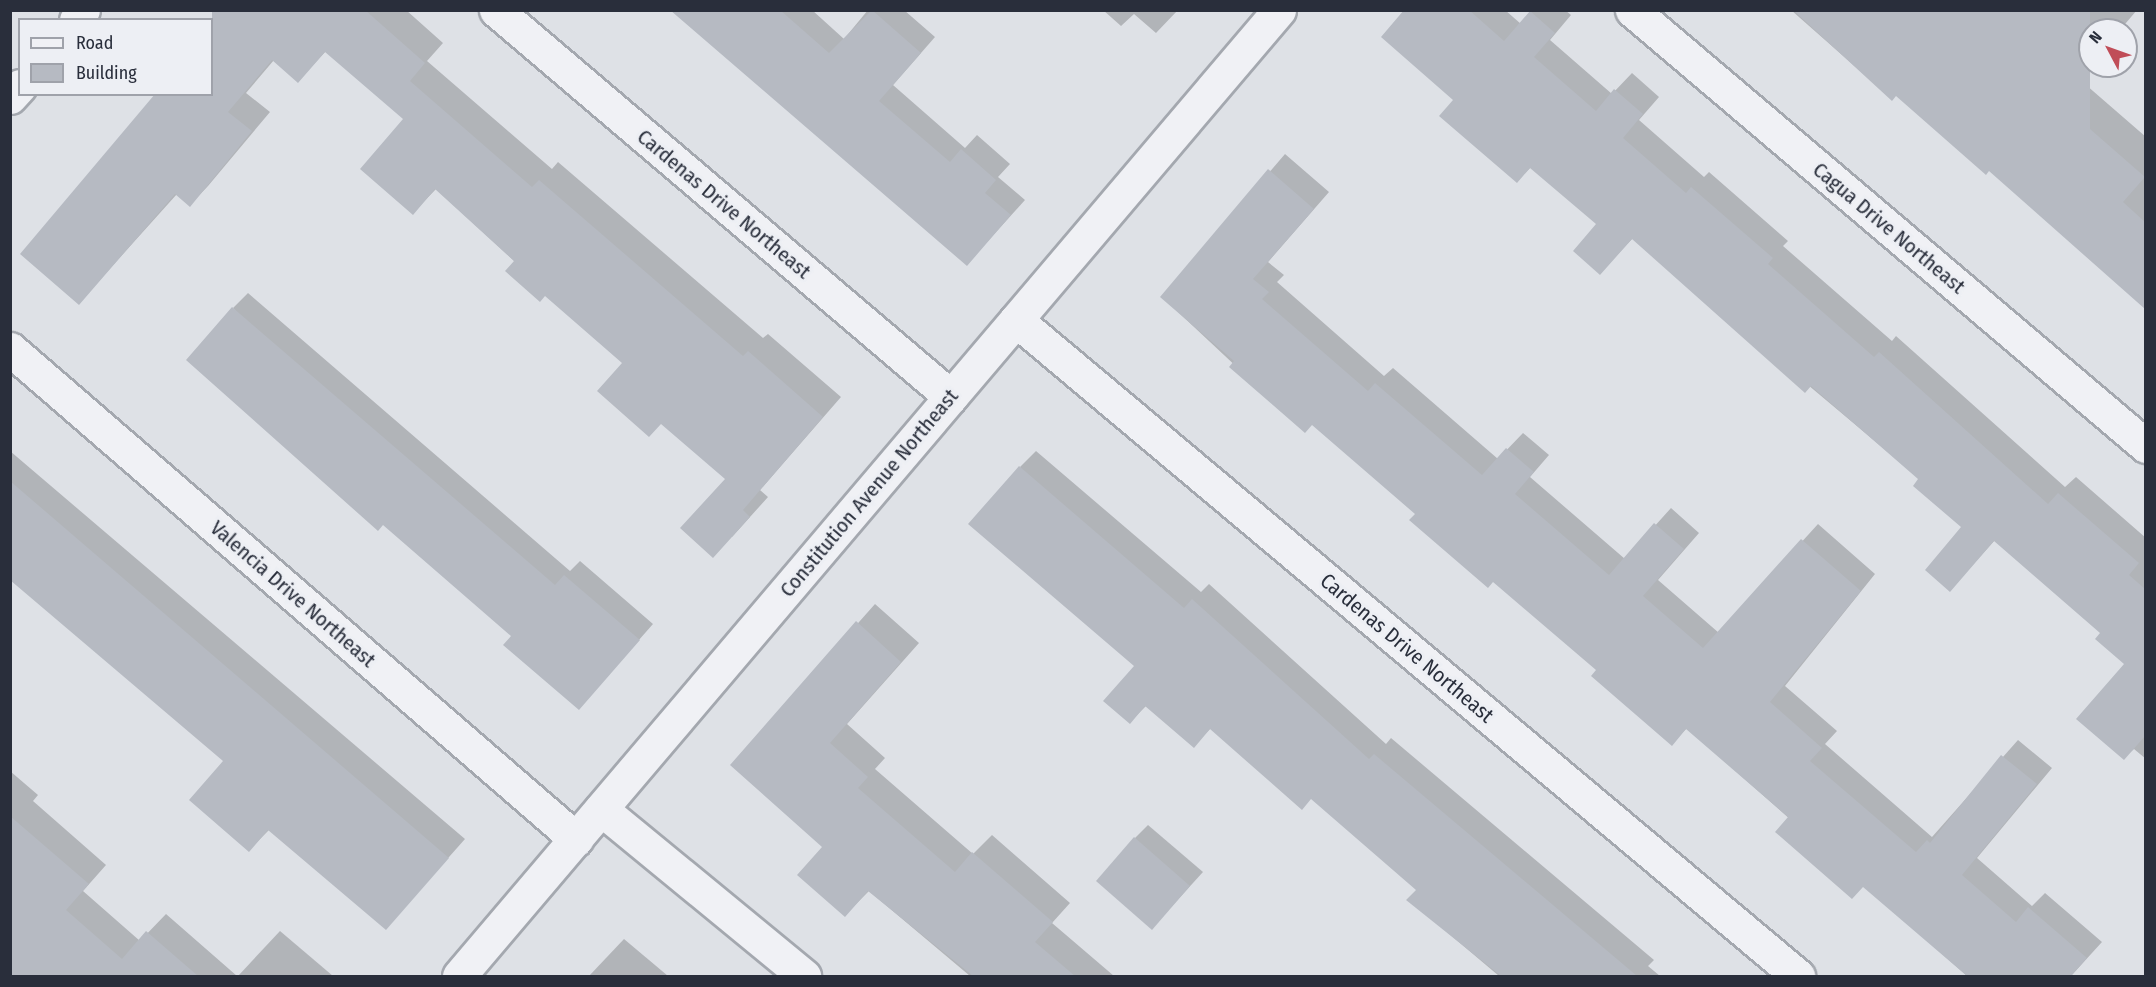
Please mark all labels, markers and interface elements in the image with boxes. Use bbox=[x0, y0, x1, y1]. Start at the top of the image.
legend bbox=[18, 18, 213, 96]
north arrow bbox=[2078, 18, 2138, 78]
text: N bbox=[2085, 27, 2106, 47]
text: Road bbox=[76, 32, 113, 54]
text: Building bbox=[76, 62, 137, 84]
street label: Cardenas Drive Northeast bbox=[632, 124, 816, 284]
street label: Cagua Drive Northeast bbox=[1808, 157, 1970, 299]
street label: Constitution Avenue Northeast bbox=[775, 384, 963, 602]
street label: Valencia Drive Northeast bbox=[205, 515, 381, 673]
street label: Cardenas Drive Northeast bbox=[1315, 568, 1499, 728]

